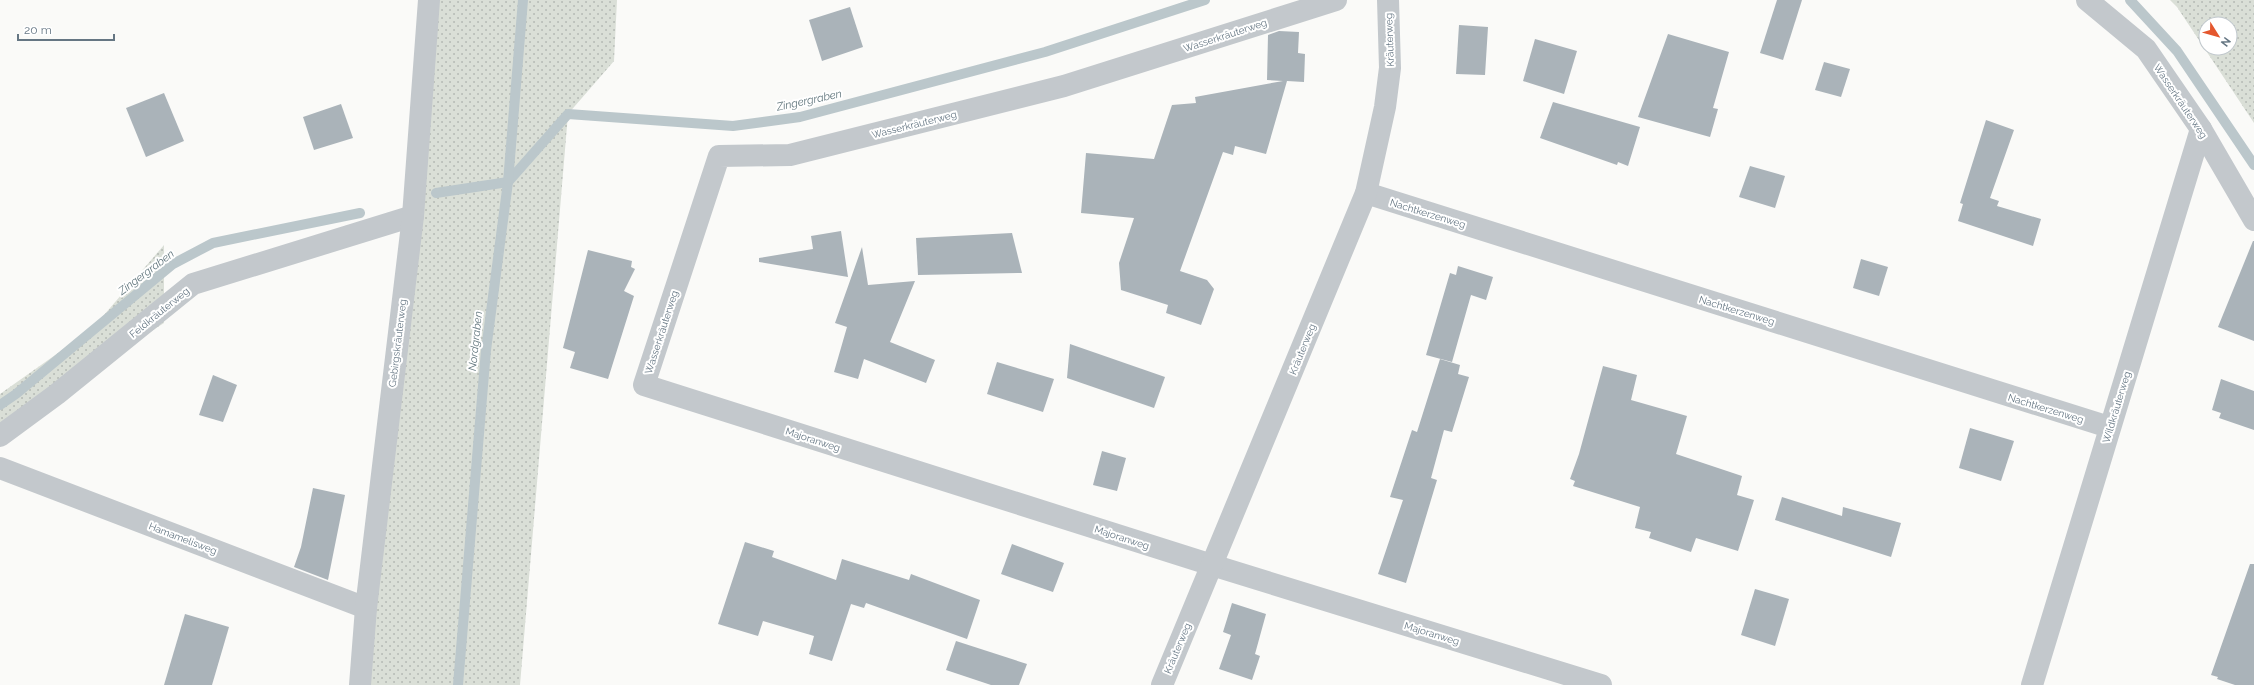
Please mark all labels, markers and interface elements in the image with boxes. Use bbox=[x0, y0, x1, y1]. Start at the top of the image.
street label: Kräuterweg bbox=[1383, 13, 1396, 67]
scale bar bbox=[18, 16, 114, 42]
north arrow bbox=[2198, 16, 2238, 56]
street label: Wasserkräuterweg bbox=[1182, 17, 1268, 54]
text: 20 m bbox=[24, 23, 52, 37]
text: N bbox=[2218, 34, 2233, 49]
street label: Wasserkräuterweg bbox=[2152, 62, 2210, 141]
water label: Zingergraben bbox=[774, 87, 843, 114]
street label: Wasserkräuterweg bbox=[870, 109, 958, 140]
street label: Nachtkerzenweg bbox=[1389, 197, 1467, 230]
water label: Zingergraben bbox=[115, 247, 177, 298]
street label: Feldkräuterweg bbox=[127, 285, 191, 340]
street label: Wasserkräuterweg bbox=[643, 289, 680, 375]
street label: Nachtkerzenweg bbox=[1698, 294, 1776, 327]
street label: Gebirgskräuterweg bbox=[387, 298, 408, 388]
water label: Nordgraben bbox=[466, 311, 485, 371]
street label: Kräuterweg bbox=[1287, 322, 1318, 376]
street label: Wildkräuterweg bbox=[2100, 370, 2133, 444]
street label: Nachtkerzenweg bbox=[2007, 392, 2085, 425]
street label: Majoranweg bbox=[784, 425, 842, 454]
street label: Hamamelisweg bbox=[147, 520, 218, 557]
street label: Majoranweg bbox=[1093, 523, 1151, 552]
street label: Majoranweg bbox=[1403, 620, 1461, 647]
street label: Kräuterweg bbox=[1162, 621, 1193, 675]

